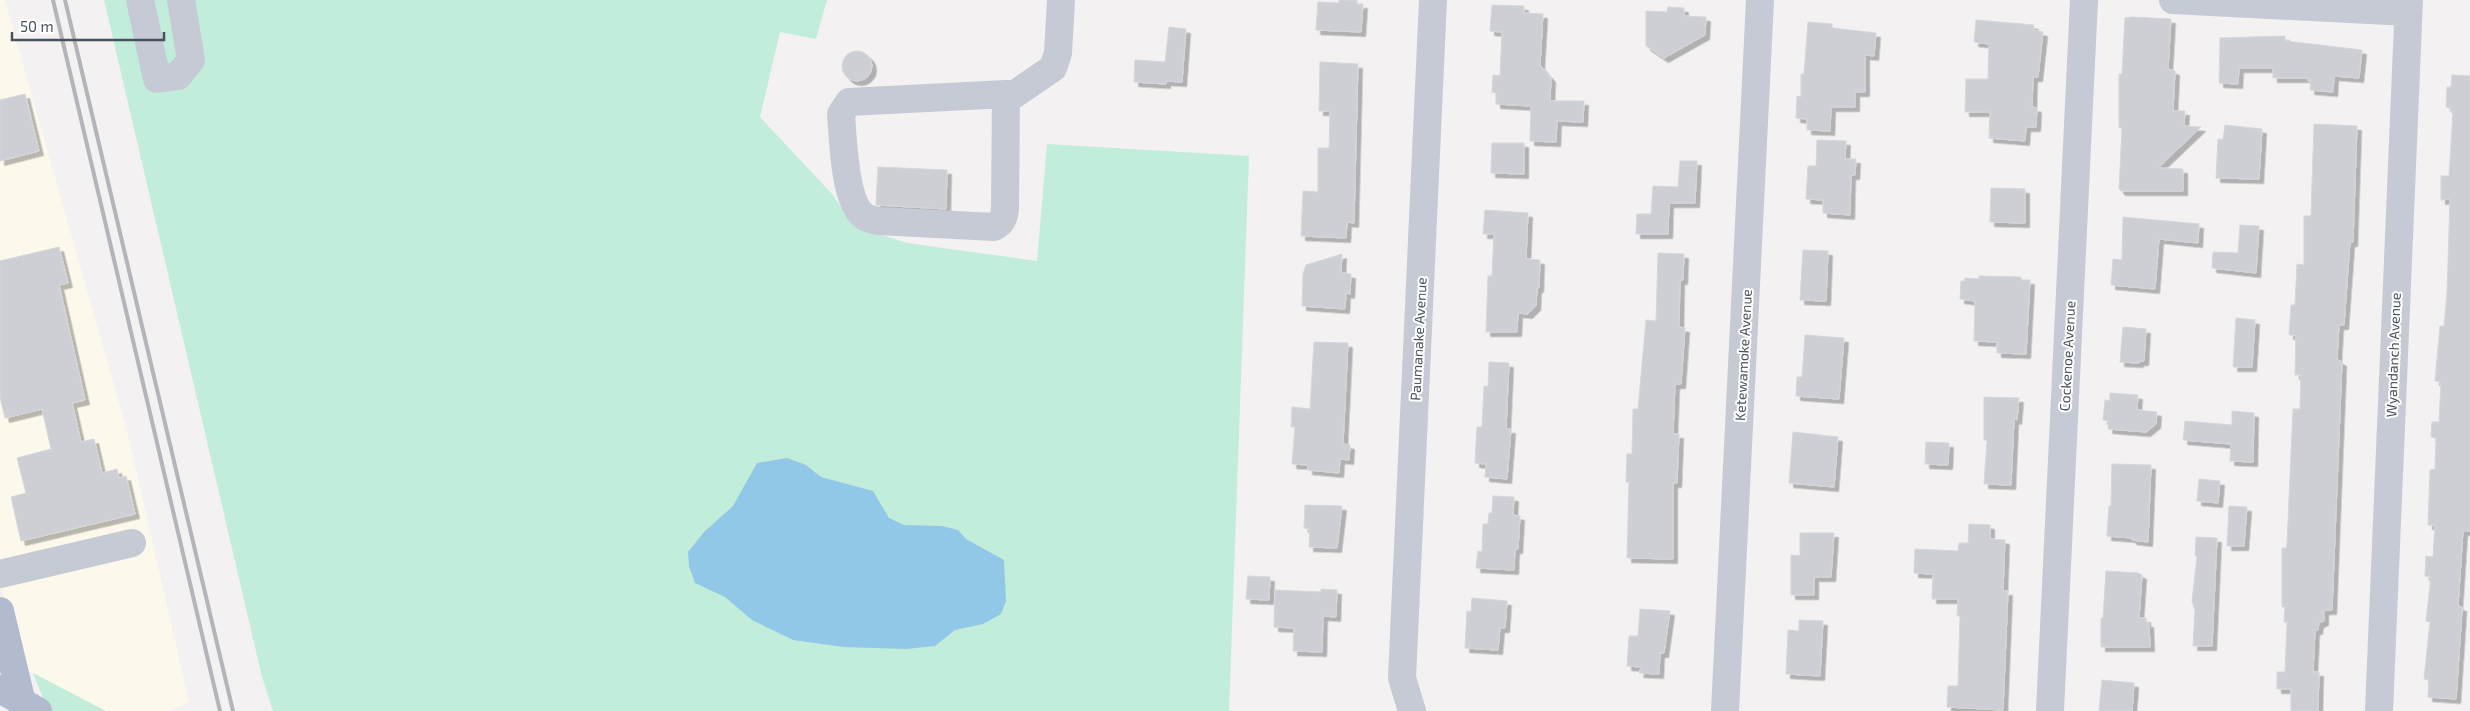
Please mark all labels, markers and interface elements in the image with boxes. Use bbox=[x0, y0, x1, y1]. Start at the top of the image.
scale bar bbox=[12, 10, 165, 42]
text: 50 m bbox=[20, 17, 54, 35]
street label: Paumanake Avenue bbox=[1406, 277, 1430, 401]
street label: Ketewamoke Avenue bbox=[1731, 289, 1755, 421]
street label: Wyandanch Avenue bbox=[2382, 292, 2404, 418]
street label: Cockenoe Avenue bbox=[2056, 300, 2078, 412]

